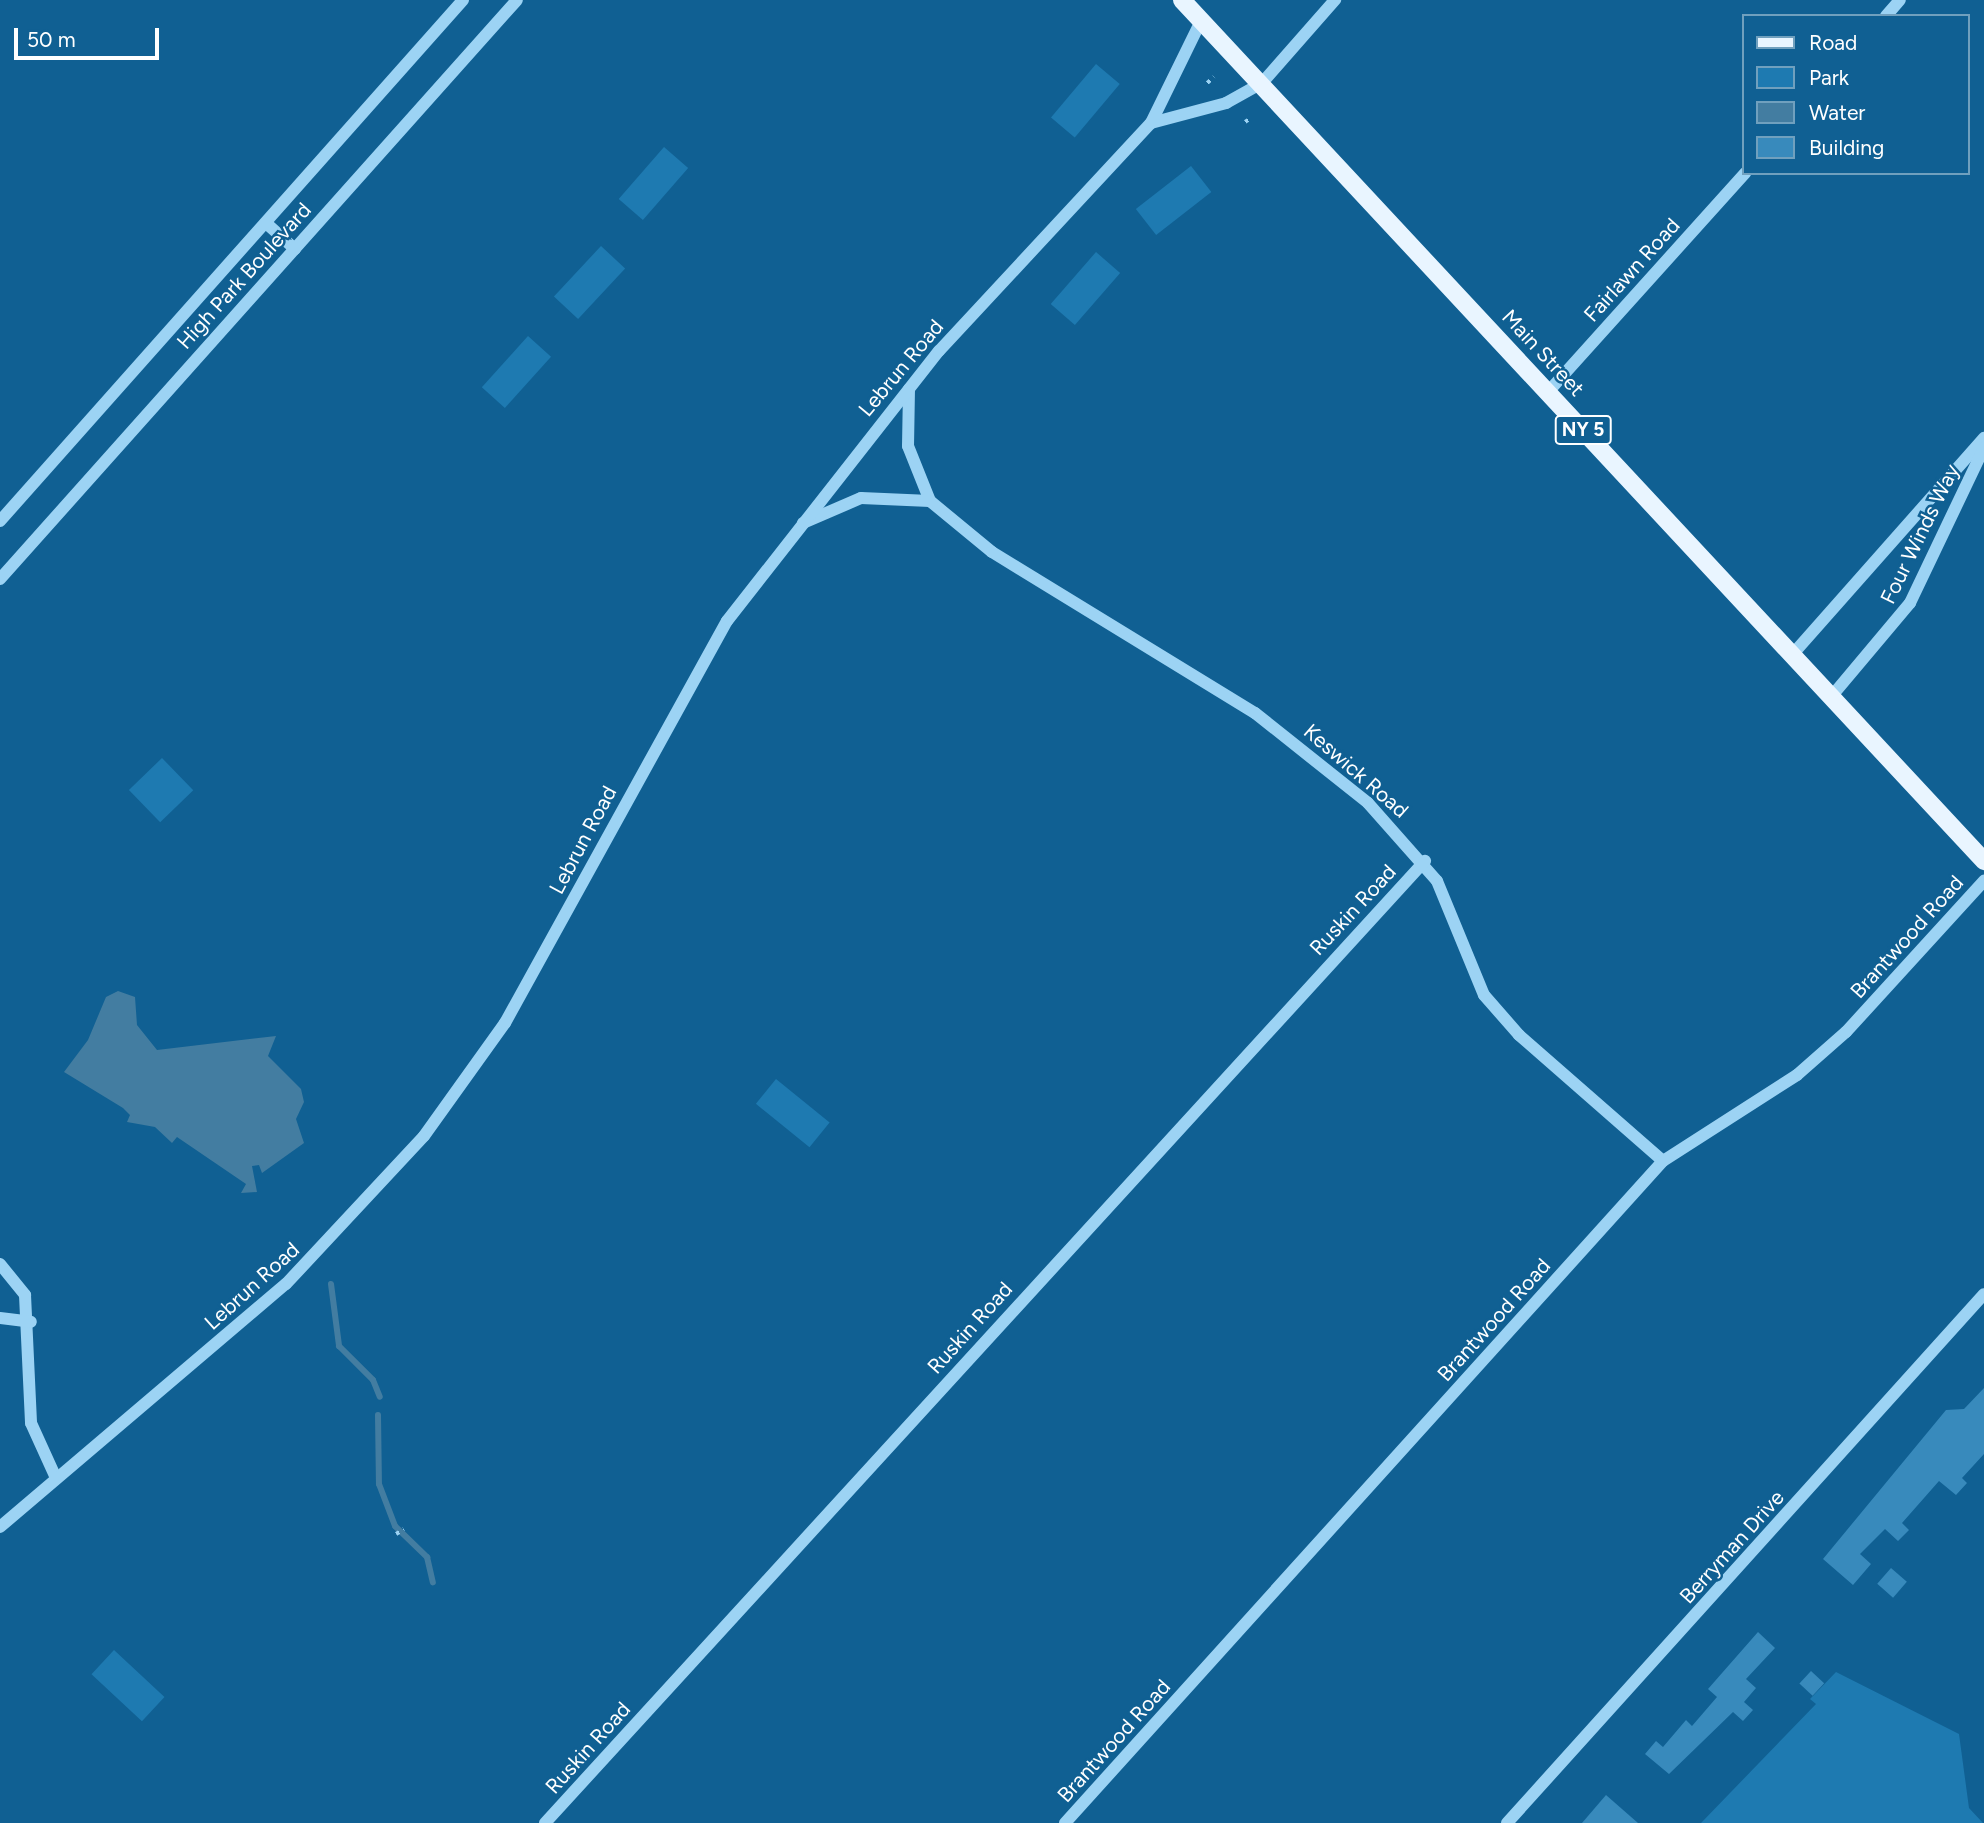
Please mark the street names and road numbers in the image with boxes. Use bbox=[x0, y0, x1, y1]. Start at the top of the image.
street label: High Park Boulevard bbox=[172, 198, 316, 354]
street label: Fairlawn Road bbox=[1579, 213, 1685, 327]
street label: Main Street bbox=[1497, 305, 1589, 401]
street label: Lebrun Road bbox=[853, 314, 949, 422]
road number: NY 5 bbox=[1553, 414, 1613, 446]
street label: Four Winds Way bbox=[1875, 460, 1965, 608]
street label: Keswick Road bbox=[1299, 719, 1413, 823]
street label: Lebrun Road bbox=[544, 782, 622, 898]
street label: Ruskin Road bbox=[1305, 859, 1401, 961]
street label: Brantwood Road bbox=[1845, 870, 1969, 1004]
street label: Lebrun Road bbox=[199, 1237, 305, 1335]
street label: Brantwood Road bbox=[1432, 1253, 1556, 1387]
street label: Ruskin Road bbox=[922, 1277, 1018, 1379]
street label: Berryman Drive bbox=[1675, 1485, 1789, 1609]
street label: Brantwood Road bbox=[1052, 1674, 1176, 1808]
street label: Ruskin Road bbox=[540, 1697, 636, 1799]

